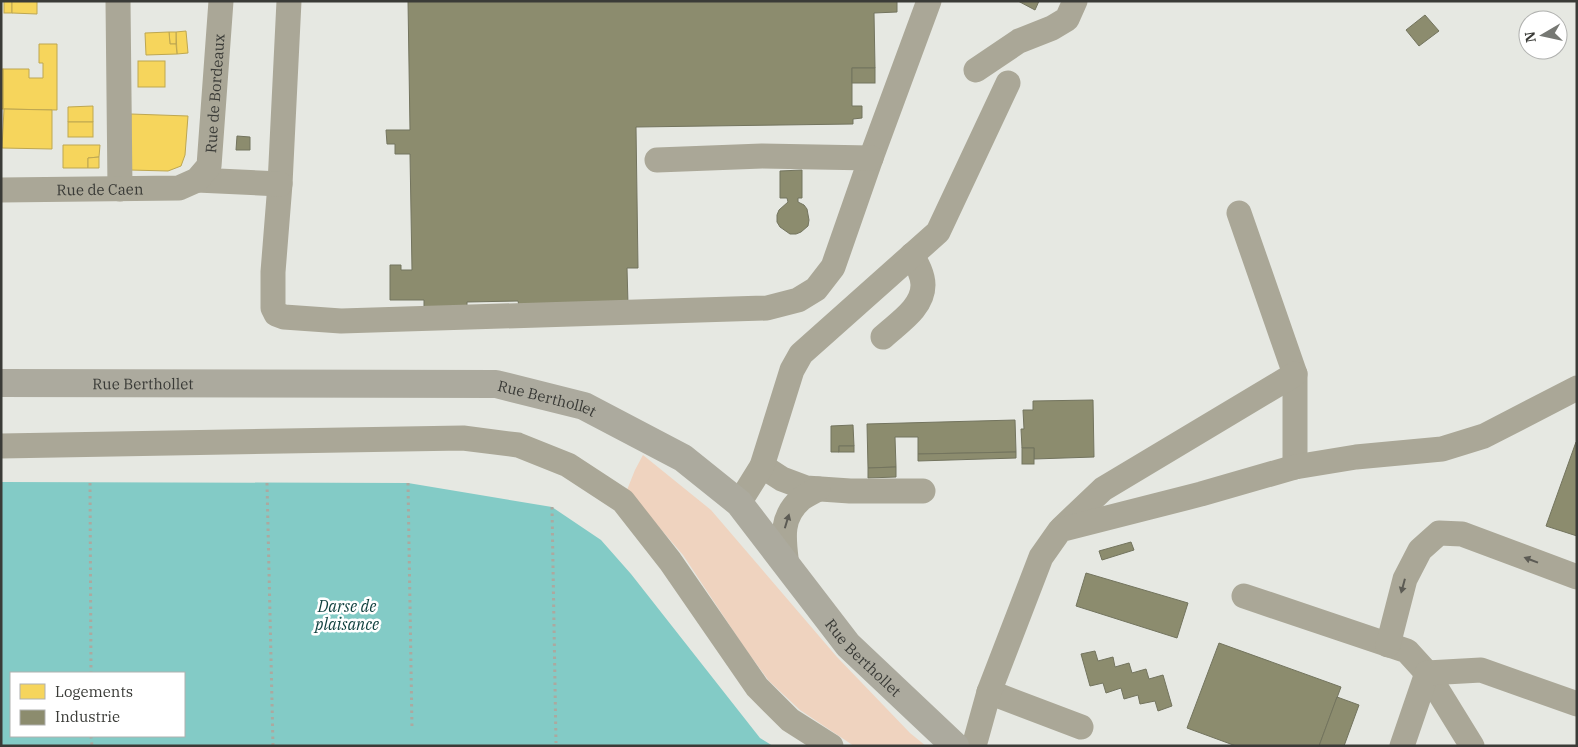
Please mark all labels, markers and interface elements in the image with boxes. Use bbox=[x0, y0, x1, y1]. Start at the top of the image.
north arrow bbox=[1518, 10, 1568, 60]
text: N bbox=[1520, 30, 1540, 44]
street label: Rue de Bordeaux bbox=[200, 33, 228, 154]
street label: Rue de Caen bbox=[56, 179, 144, 199]
street label: Rue Berthollet bbox=[92, 374, 194, 393]
street label: Rue Berthollet bbox=[496, 375, 600, 420]
one-way arrow bbox=[784, 513, 791, 528]
one-way arrow bbox=[1523, 556, 1538, 564]
one-way arrow bbox=[1399, 579, 1407, 594]
water label: Darse de plaisance bbox=[313, 596, 379, 634]
street label: Rue Berthollet bbox=[822, 615, 906, 700]
legend bbox=[10, 672, 185, 737]
text: Logements bbox=[55, 682, 133, 701]
text: Industrie bbox=[55, 707, 120, 726]

